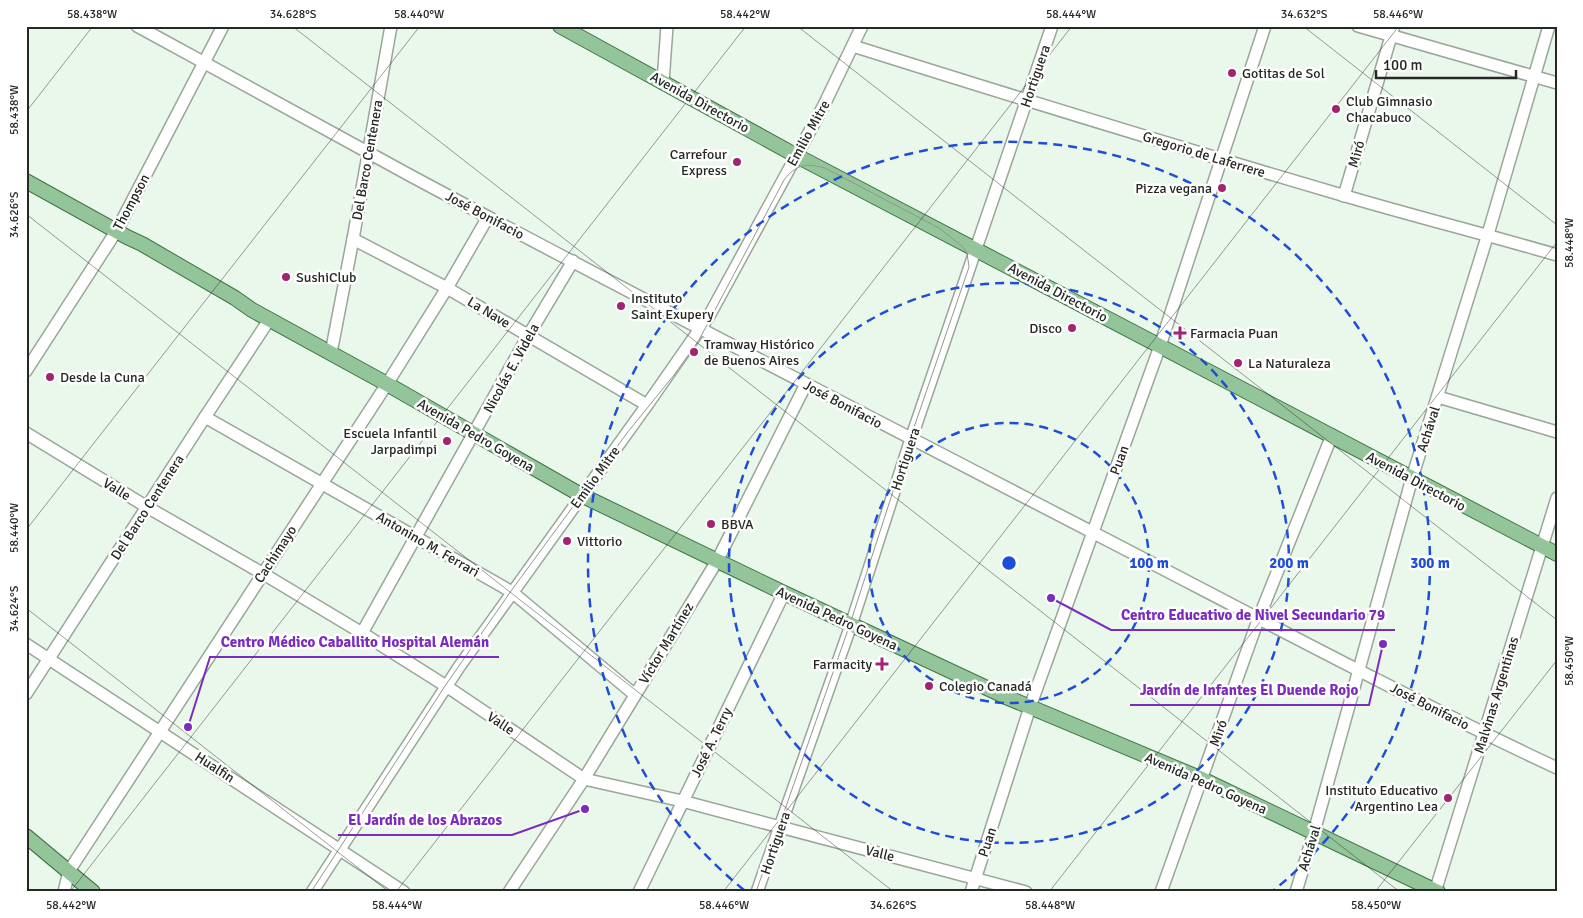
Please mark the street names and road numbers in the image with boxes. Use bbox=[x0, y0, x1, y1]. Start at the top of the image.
street label: Hortiguera bbox=[1017, 43, 1054, 110]
street label: Avenida Directorio bbox=[647, 68, 752, 137]
street label: Emilio Mitre bbox=[783, 97, 834, 169]
street label: Del Barco Centenera bbox=[349, 98, 386, 222]
street label: Gregorio de Laferrere bbox=[1140, 128, 1267, 181]
street label: Miró bbox=[1345, 139, 1368, 170]
street label: Thompson bbox=[110, 171, 153, 233]
street label: José Bonifacio bbox=[443, 188, 527, 243]
street label: Avenida Directorio bbox=[1005, 259, 1111, 326]
street label: La Nave bbox=[464, 293, 513, 332]
street label: Nicolás E. Videla bbox=[480, 321, 543, 416]
street label: José Bonifacio bbox=[801, 377, 885, 432]
street label: Avenida Pedro Goyena bbox=[414, 395, 537, 476]
street label: Achával bbox=[1413, 404, 1444, 454]
street label: Hortiguera bbox=[887, 426, 924, 493]
street label: Emilio Mitre bbox=[567, 443, 624, 512]
street label: Puan bbox=[1106, 443, 1133, 477]
street label: Avenida Directorio bbox=[1363, 448, 1469, 515]
street label: Del Barco Centenera bbox=[107, 451, 188, 563]
street label: Valle bbox=[100, 474, 134, 504]
street label: Antonino M. Ferrari bbox=[373, 508, 482, 581]
street label: Cachimayo bbox=[251, 522, 300, 586]
street label: Avenida Pedro Goyena bbox=[773, 583, 900, 654]
street label: Víctor Martínez bbox=[635, 599, 697, 687]
street label: Malvinas Argentinas bbox=[1471, 635, 1522, 756]
street label: José Bonifacio bbox=[1387, 679, 1472, 734]
street label: José A. Terry bbox=[687, 704, 736, 780]
street label: Valle bbox=[484, 708, 518, 739]
street label: Miró bbox=[1206, 717, 1231, 749]
street label: Hualfin bbox=[192, 748, 238, 787]
street label: Avenida Pedro Goyena bbox=[1142, 749, 1270, 818]
street label: Hortiguera bbox=[757, 810, 794, 877]
street label: Achával bbox=[1294, 823, 1324, 873]
street label: Puan bbox=[975, 825, 1000, 859]
street label: Valle bbox=[863, 842, 896, 865]

